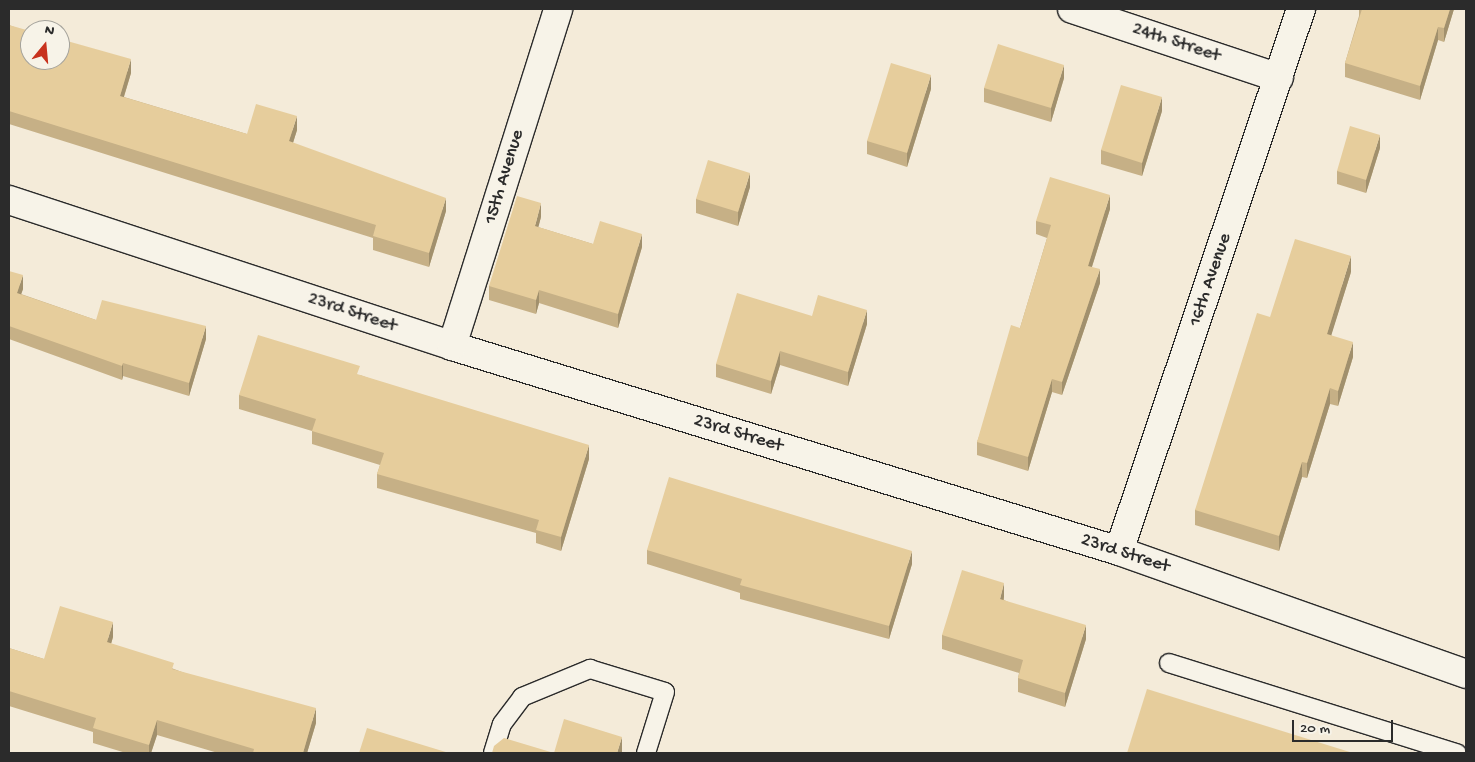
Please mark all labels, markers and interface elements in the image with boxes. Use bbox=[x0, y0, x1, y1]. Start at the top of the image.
street label: 24th Street bbox=[1129, 18, 1223, 68]
north arrow bbox=[20, 20, 70, 70]
text: N bbox=[42, 22, 56, 41]
street label: 15th Avenue bbox=[480, 127, 530, 227]
street label: 16th Avenue bbox=[1184, 230, 1238, 330]
street label: 23rd Street bbox=[305, 288, 399, 338]
street label: 23rd Street bbox=[691, 410, 785, 458]
street label: 23rd Street bbox=[1078, 529, 1172, 579]
scale bar bbox=[1295, 710, 1396, 742]
text: 20 m bbox=[1300, 720, 1330, 738]

